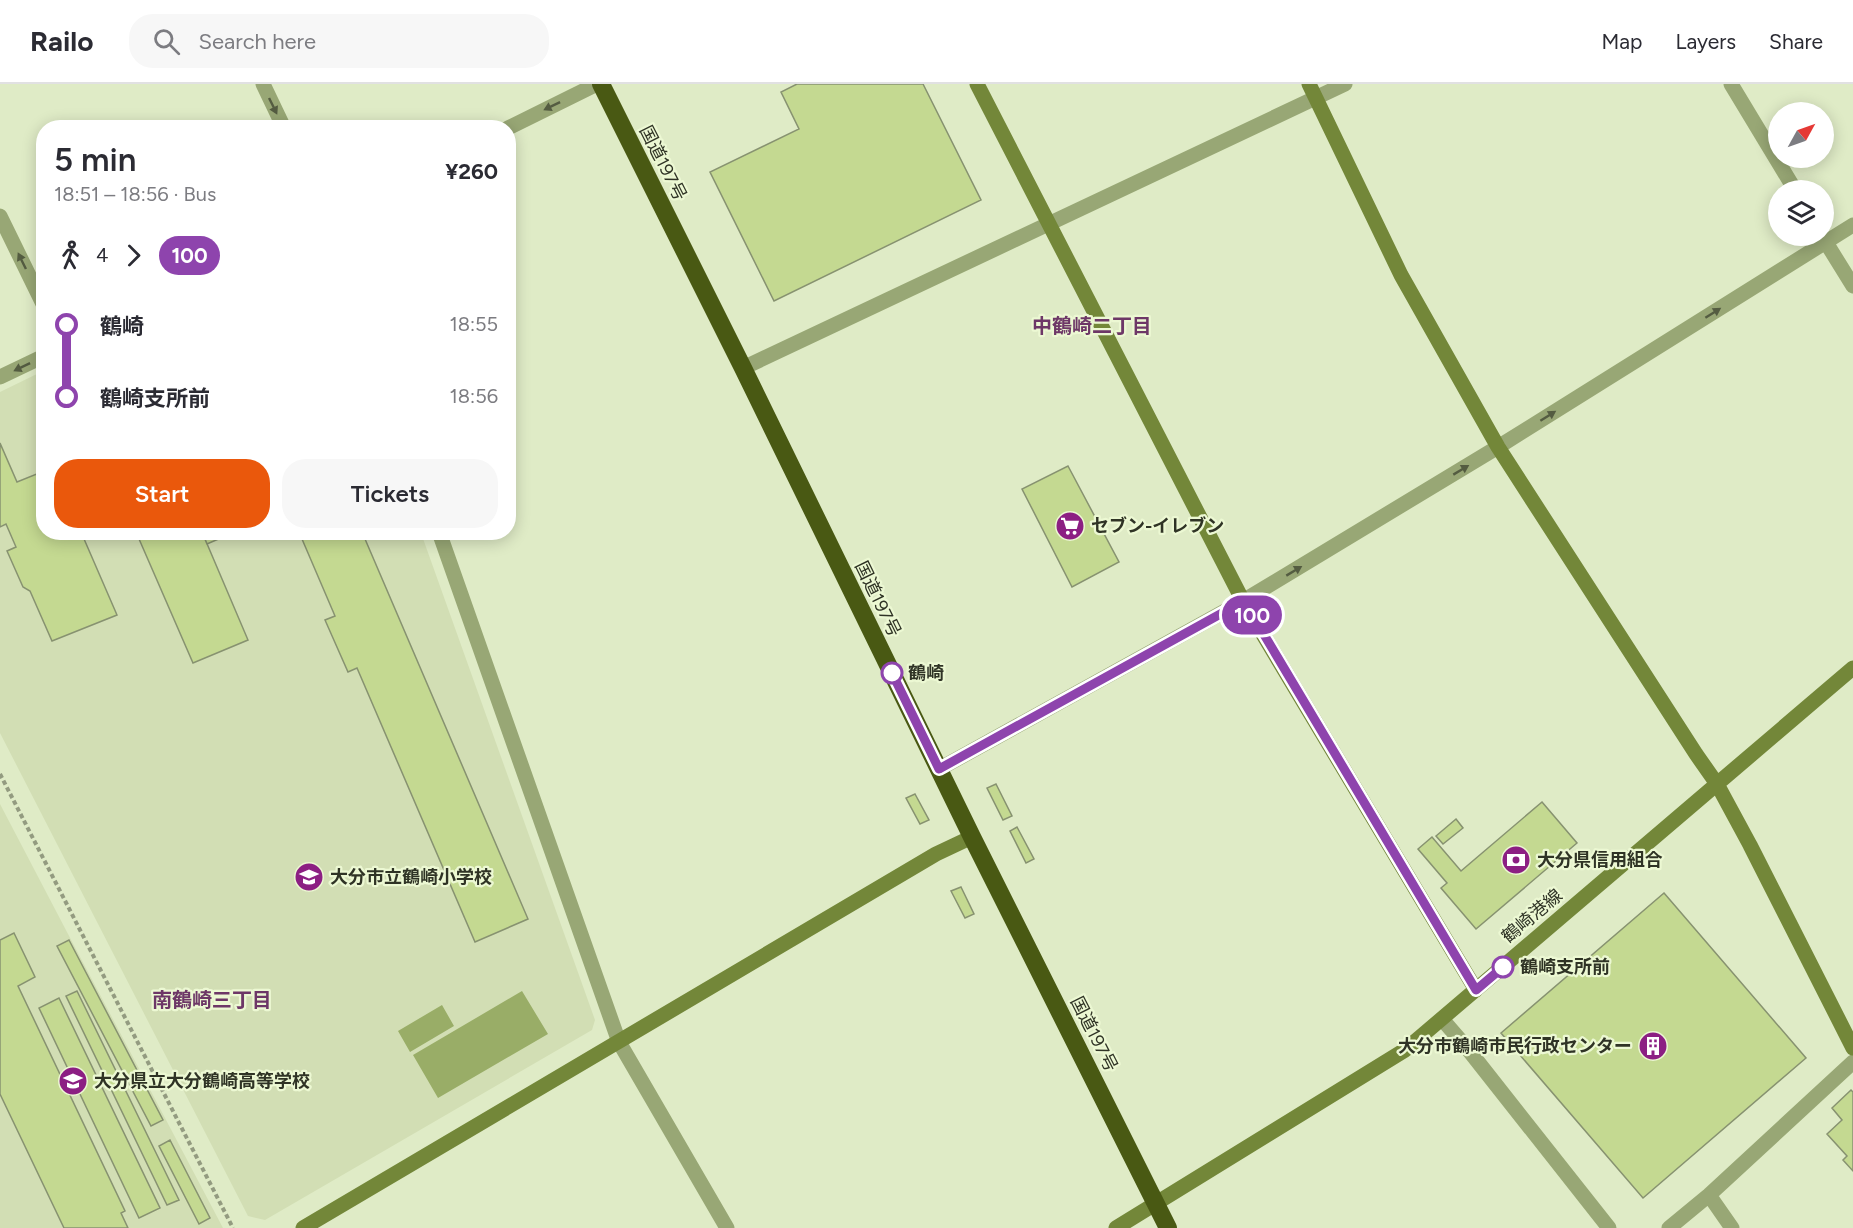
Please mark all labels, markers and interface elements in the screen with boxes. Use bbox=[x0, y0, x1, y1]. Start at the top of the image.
search box bbox=[129, 14, 549, 68]
text: Railo bbox=[30, 24, 93, 58]
icon: search bbox=[150, 25, 183, 58]
text: Search here bbox=[198, 28, 316, 55]
text: Map bbox=[1602, 29, 1642, 54]
text: Layers bbox=[1675, 29, 1736, 54]
text: Share bbox=[1769, 29, 1823, 54]
one-way arrow bbox=[269, 97, 278, 114]
one-way arrow bbox=[544, 101, 561, 110]
north arrow bbox=[1768, 102, 1834, 168]
map controls bbox=[1768, 102, 1834, 246]
street label: 国道197号 bbox=[635, 122, 691, 204]
text: 5 min bbox=[54, 140, 136, 179]
text: ¥260 bbox=[445, 158, 498, 185]
button: layers bbox=[1768, 180, 1834, 246]
text: 18:51 – 18:56 · Bus bbox=[54, 182, 216, 206]
icon: walk bbox=[54, 239, 87, 272]
icon: forward bbox=[117, 239, 150, 272]
text: 4 bbox=[96, 243, 108, 267]
text: 100 bbox=[171, 243, 208, 268]
one-way arrow bbox=[17, 252, 27, 270]
one-way arrow bbox=[1705, 307, 1721, 318]
text: 18:55 bbox=[449, 312, 498, 336]
text: 鶴崎 bbox=[100, 313, 144, 340]
district label: 中鶴崎二丁目 bbox=[1032, 314, 1152, 338]
one-way arrow bbox=[13, 362, 30, 371]
text: 18:56 bbox=[450, 384, 498, 408]
text: 鶴崎支所前 bbox=[100, 385, 210, 412]
one-way arrow bbox=[1540, 411, 1556, 422]
button: Start bbox=[54, 459, 270, 528]
button: Tickets bbox=[282, 459, 498, 528]
one-way arrow bbox=[1453, 465, 1469, 476]
supermarket icon: セブン-イレブン bbox=[1054, 510, 1086, 542]
place label: セブン-イレブン bbox=[1091, 515, 1224, 537]
street label: 国道197号 bbox=[850, 558, 906, 640]
one-way arrow bbox=[1286, 565, 1302, 576]
line badge: 100 bbox=[1218, 596, 1286, 634]
text: 100 bbox=[1234, 603, 1270, 628]
marker: 鶴崎 bbox=[881, 662, 903, 684]
place label: 鶴崎 bbox=[908, 662, 944, 684]
bank icon: 大分県信用組合 bbox=[1500, 844, 1532, 876]
place label: 大分県信用組合 bbox=[1537, 849, 1663, 871]
school or university icon: 大分市立鶴崎小学校 bbox=[293, 861, 325, 893]
place label: 大分市立鶴崎小学校 bbox=[330, 866, 492, 888]
street label: 鶴崎港線 bbox=[1497, 884, 1567, 948]
marker: 鶴崎支所前 bbox=[1492, 956, 1514, 978]
place label: 鶴崎支所前 bbox=[1520, 956, 1610, 978]
district label: 南鶴崎三丁目 bbox=[152, 988, 272, 1012]
street label: 国道197号 bbox=[1066, 993, 1122, 1075]
building icon: 大分市鶴崎市民行政センター bbox=[1637, 1030, 1669, 1062]
place label: 大分市鶴崎市民行政センター bbox=[1398, 1035, 1632, 1057]
school or university icon: 大分県立大分鶴崎高等学校 bbox=[57, 1065, 89, 1097]
place label: 大分県立大分鶴崎高等学校 bbox=[94, 1070, 310, 1092]

